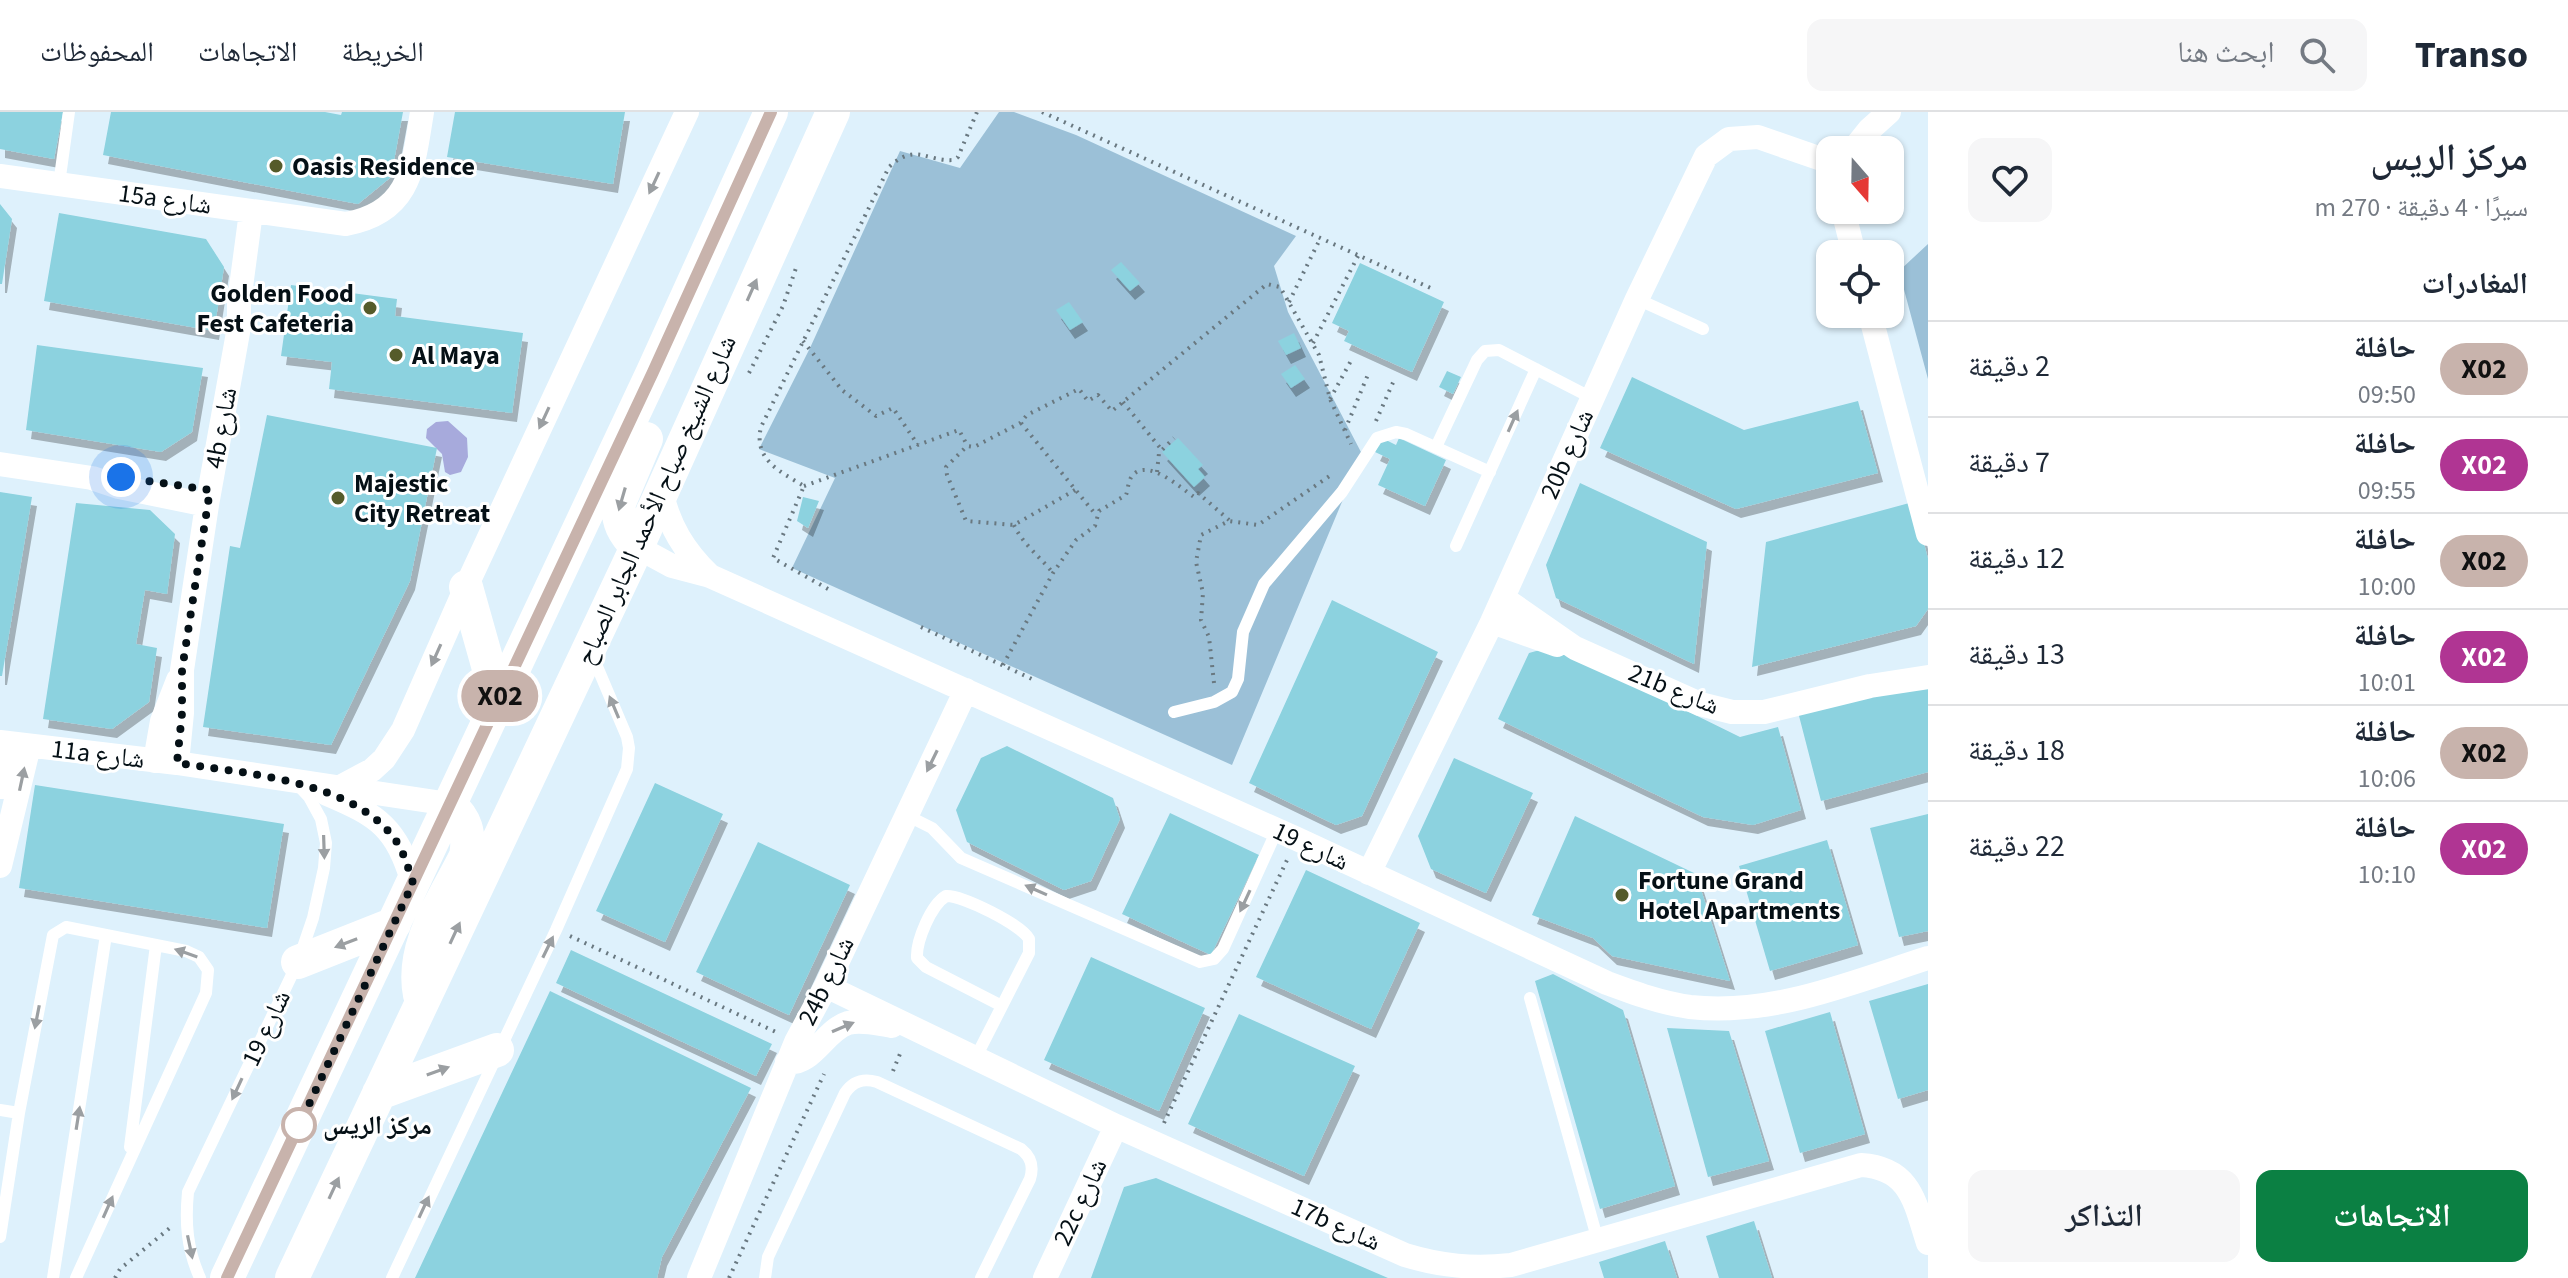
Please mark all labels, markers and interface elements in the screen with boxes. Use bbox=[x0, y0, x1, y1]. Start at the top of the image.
search box bbox=[1807, 19, 2367, 91]
text: Transo bbox=[2415, 28, 2528, 82]
text: ابحث هنا bbox=[2177, 31, 2275, 74]
text: المحفوظات bbox=[40, 32, 154, 72]
text: الاتجاهات bbox=[198, 32, 297, 72]
text: الخريطة bbox=[341, 32, 424, 72]
icon: search bbox=[2295, 33, 2339, 77]
text: مركز الريس bbox=[2370, 131, 2528, 185]
north arrow bbox=[1816, 136, 1904, 224]
map controls bbox=[1816, 136, 1904, 328]
button: heart bbox=[1968, 138, 2052, 222]
place label: Oasis Residence bbox=[292, 148, 475, 185]
marker: Oasis Residence bbox=[267, 157, 285, 175]
one-way arrow bbox=[647, 171, 661, 194]
street label: 15a شارع bbox=[116, 174, 214, 224]
text: سيرًا · 4 دقيقة · 270 m bbox=[2315, 189, 2528, 226]
button: locate bbox=[1816, 240, 1904, 328]
text: المغادرات bbox=[2421, 262, 2528, 305]
place label: Golden Food Fest Cafeteria bbox=[196, 275, 354, 342]
one-way arrow bbox=[745, 279, 759, 302]
marker: Golden Food Fest Cafeteria bbox=[361, 299, 379, 317]
text: حافلة bbox=[2354, 326, 2416, 369]
street label: شارع الشيخ صباح الأحمد الجابر الصباح bbox=[566, 329, 746, 671]
place label: Al Maya bbox=[411, 337, 500, 374]
text: 2 دقيقة bbox=[1968, 345, 2050, 388]
marker: Al Maya bbox=[387, 346, 405, 364]
text: X02 bbox=[2461, 349, 2507, 389]
text: 09:50 bbox=[2358, 376, 2416, 413]
street label: 4b شارع bbox=[196, 384, 246, 472]
street label: 20b شارع bbox=[1531, 403, 1603, 505]
one-way arrow bbox=[537, 407, 551, 430]
one-way arrow bbox=[1507, 409, 1520, 433]
text: حافلة bbox=[2354, 422, 2416, 465]
text: 7 دقيقة bbox=[1968, 441, 2050, 484]
text: X02 bbox=[2461, 445, 2507, 485]
your location bbox=[101, 457, 141, 497]
place label: Majestic City Retreat bbox=[354, 465, 490, 532]
text: 09:55 bbox=[2358, 472, 2416, 509]
one-way arrow bbox=[615, 488, 628, 512]
marker: Majestic City Retreat bbox=[329, 489, 347, 507]
text: حافلة bbox=[2354, 518, 2416, 561]
text: 12 دقيقة bbox=[1968, 537, 2065, 580]
text: X02 bbox=[2461, 541, 2507, 581]
text: 10:00 bbox=[2358, 568, 2416, 605]
text: حافلة bbox=[2354, 614, 2416, 657]
text: 13 دقيقة bbox=[1968, 633, 2065, 676]
text: X02 bbox=[2461, 637, 2507, 677]
one-way arrow bbox=[429, 643, 443, 667]
street label: 21b شارع bbox=[1623, 654, 1725, 724]
text: 10:01 bbox=[2358, 664, 2416, 701]
line badge: X02 bbox=[454, 670, 546, 722]
text: X02 bbox=[477, 676, 523, 716]
one-way arrow bbox=[608, 695, 621, 719]
text: حافلة bbox=[2354, 710, 2416, 753]
text: 18 دقيقة bbox=[1968, 729, 2065, 772]
street label: 11a شارع bbox=[49, 730, 147, 778]
text: X02 bbox=[2461, 733, 2507, 773]
one-way arrow bbox=[925, 749, 939, 772]
text: 10:06 bbox=[2358, 760, 2416, 797]
one-way arrow bbox=[16, 766, 29, 791]
text: حافلة bbox=[2354, 806, 2416, 849]
street label: شارع 19 bbox=[1267, 812, 1355, 880]
text: 22 دقيقة bbox=[1968, 825, 2065, 868]
text: X02 bbox=[2461, 829, 2507, 869]
one-way arrow bbox=[318, 834, 331, 860]
text: 10:10 bbox=[2358, 856, 2416, 893]
place label: Fortune Grand Hotel Apartments bbox=[1638, 862, 1840, 929]
one-way arrow bbox=[1024, 884, 1047, 897]
marker: Fortune Grand Hotel Apartments bbox=[1613, 886, 1631, 904]
one-way arrow bbox=[1238, 890, 1252, 913]
one-way arrow bbox=[448, 921, 462, 945]
street label: 24b شارع bbox=[789, 930, 863, 1032]
one-way arrow bbox=[541, 935, 555, 959]
one-way arrow bbox=[334, 937, 358, 950]
one-way arrow bbox=[174, 946, 198, 959]
street label: شارع 19 bbox=[232, 984, 300, 1072]
one-way arrow bbox=[31, 1005, 43, 1030]
one-way arrow bbox=[831, 1021, 855, 1034]
one-way arrow bbox=[426, 1065, 450, 1077]
one-way arrow bbox=[230, 1077, 244, 1100]
one-way arrow bbox=[72, 1105, 84, 1130]
place label: مركز الريس bbox=[323, 1107, 432, 1144]
marker: مركز الريس bbox=[282, 1108, 316, 1142]
street label: 22c شارع bbox=[1044, 1152, 1116, 1252]
button: التذاكر bbox=[1968, 1170, 2240, 1262]
button: الاتجاهات bbox=[2256, 1170, 2528, 1262]
one-way arrow bbox=[327, 1176, 341, 1199]
street label: 17b شارع bbox=[1285, 1188, 1387, 1260]
one-way arrow bbox=[101, 1195, 115, 1219]
one-way arrow bbox=[417, 1196, 431, 1219]
one-way arrow bbox=[184, 1235, 197, 1260]

